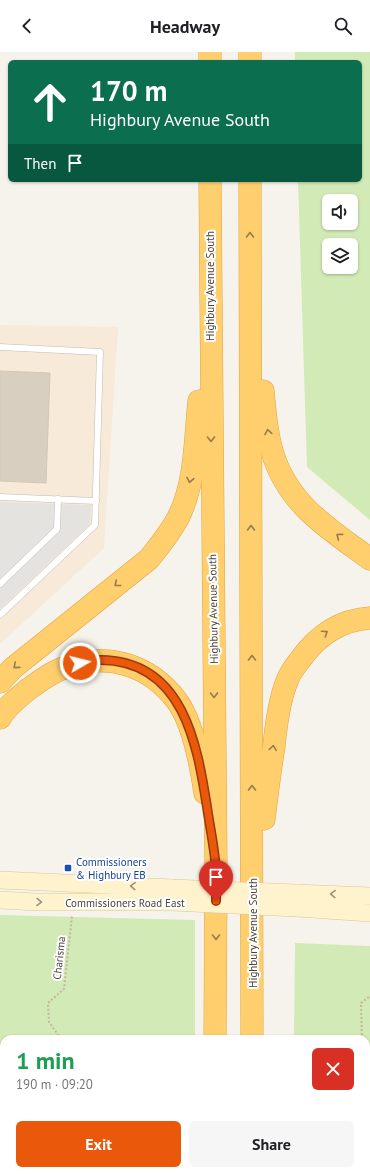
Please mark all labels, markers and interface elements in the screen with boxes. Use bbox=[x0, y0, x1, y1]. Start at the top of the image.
icon: back bbox=[16, 15, 38, 37]
text: Headway bbox=[150, 15, 220, 38]
icon: search bbox=[332, 15, 354, 37]
text: 170 m bbox=[90, 72, 167, 109]
icon: ahead bbox=[24, 76, 76, 128]
text: Highbury Avenue South bbox=[90, 108, 270, 131]
icon: arrive bbox=[64, 152, 86, 174]
text: Then bbox=[24, 154, 56, 173]
map controls bbox=[322, 194, 358, 274]
button: sound bbox=[322, 194, 358, 230]
street label: Highbury Avenue South bbox=[203, 231, 217, 341]
one-way arrow bbox=[246, 232, 254, 238]
button: layers bbox=[322, 238, 358, 274]
one-way arrow bbox=[264, 429, 272, 435]
one-way arrow bbox=[207, 436, 216, 442]
one-way arrow bbox=[186, 477, 194, 483]
one-way arrow bbox=[247, 525, 255, 531]
one-way arrow bbox=[336, 534, 343, 541]
street label: Highbury Avenue South bbox=[205, 554, 221, 664]
one-way arrow bbox=[115, 579, 122, 586]
one-way arrow bbox=[321, 630, 328, 638]
position arrow bbox=[59, 642, 101, 684]
one-way arrow bbox=[248, 655, 256, 661]
one-way arrow bbox=[14, 661, 21, 668]
one-way arrow bbox=[210, 692, 218, 698]
one-way arrow bbox=[268, 745, 277, 751]
one-way arrow bbox=[248, 785, 256, 791]
place label: Commissioners & Highbury EB bbox=[76, 855, 147, 882]
pin bbox=[199, 860, 233, 901]
marker: Commissioners & Highbury EB bbox=[63, 863, 73, 873]
icon: arrive bbox=[205, 866, 227, 888]
street label: Highbury Avenue South bbox=[246, 878, 260, 988]
one-way arrow bbox=[130, 882, 136, 891]
one-way arrow bbox=[330, 890, 336, 899]
street label: Commissioners Road East bbox=[65, 896, 185, 910]
one-way arrow bbox=[36, 898, 42, 906]
one-way arrow bbox=[212, 934, 220, 940]
street label: Charisma bbox=[50, 936, 68, 980]
text: 1 min bbox=[16, 1045, 75, 1076]
button: close bbox=[312, 1048, 354, 1090]
text: 190 m · 09:20 bbox=[16, 1076, 93, 1093]
button: Exit bbox=[16, 1121, 181, 1167]
button: Share bbox=[189, 1121, 354, 1167]

